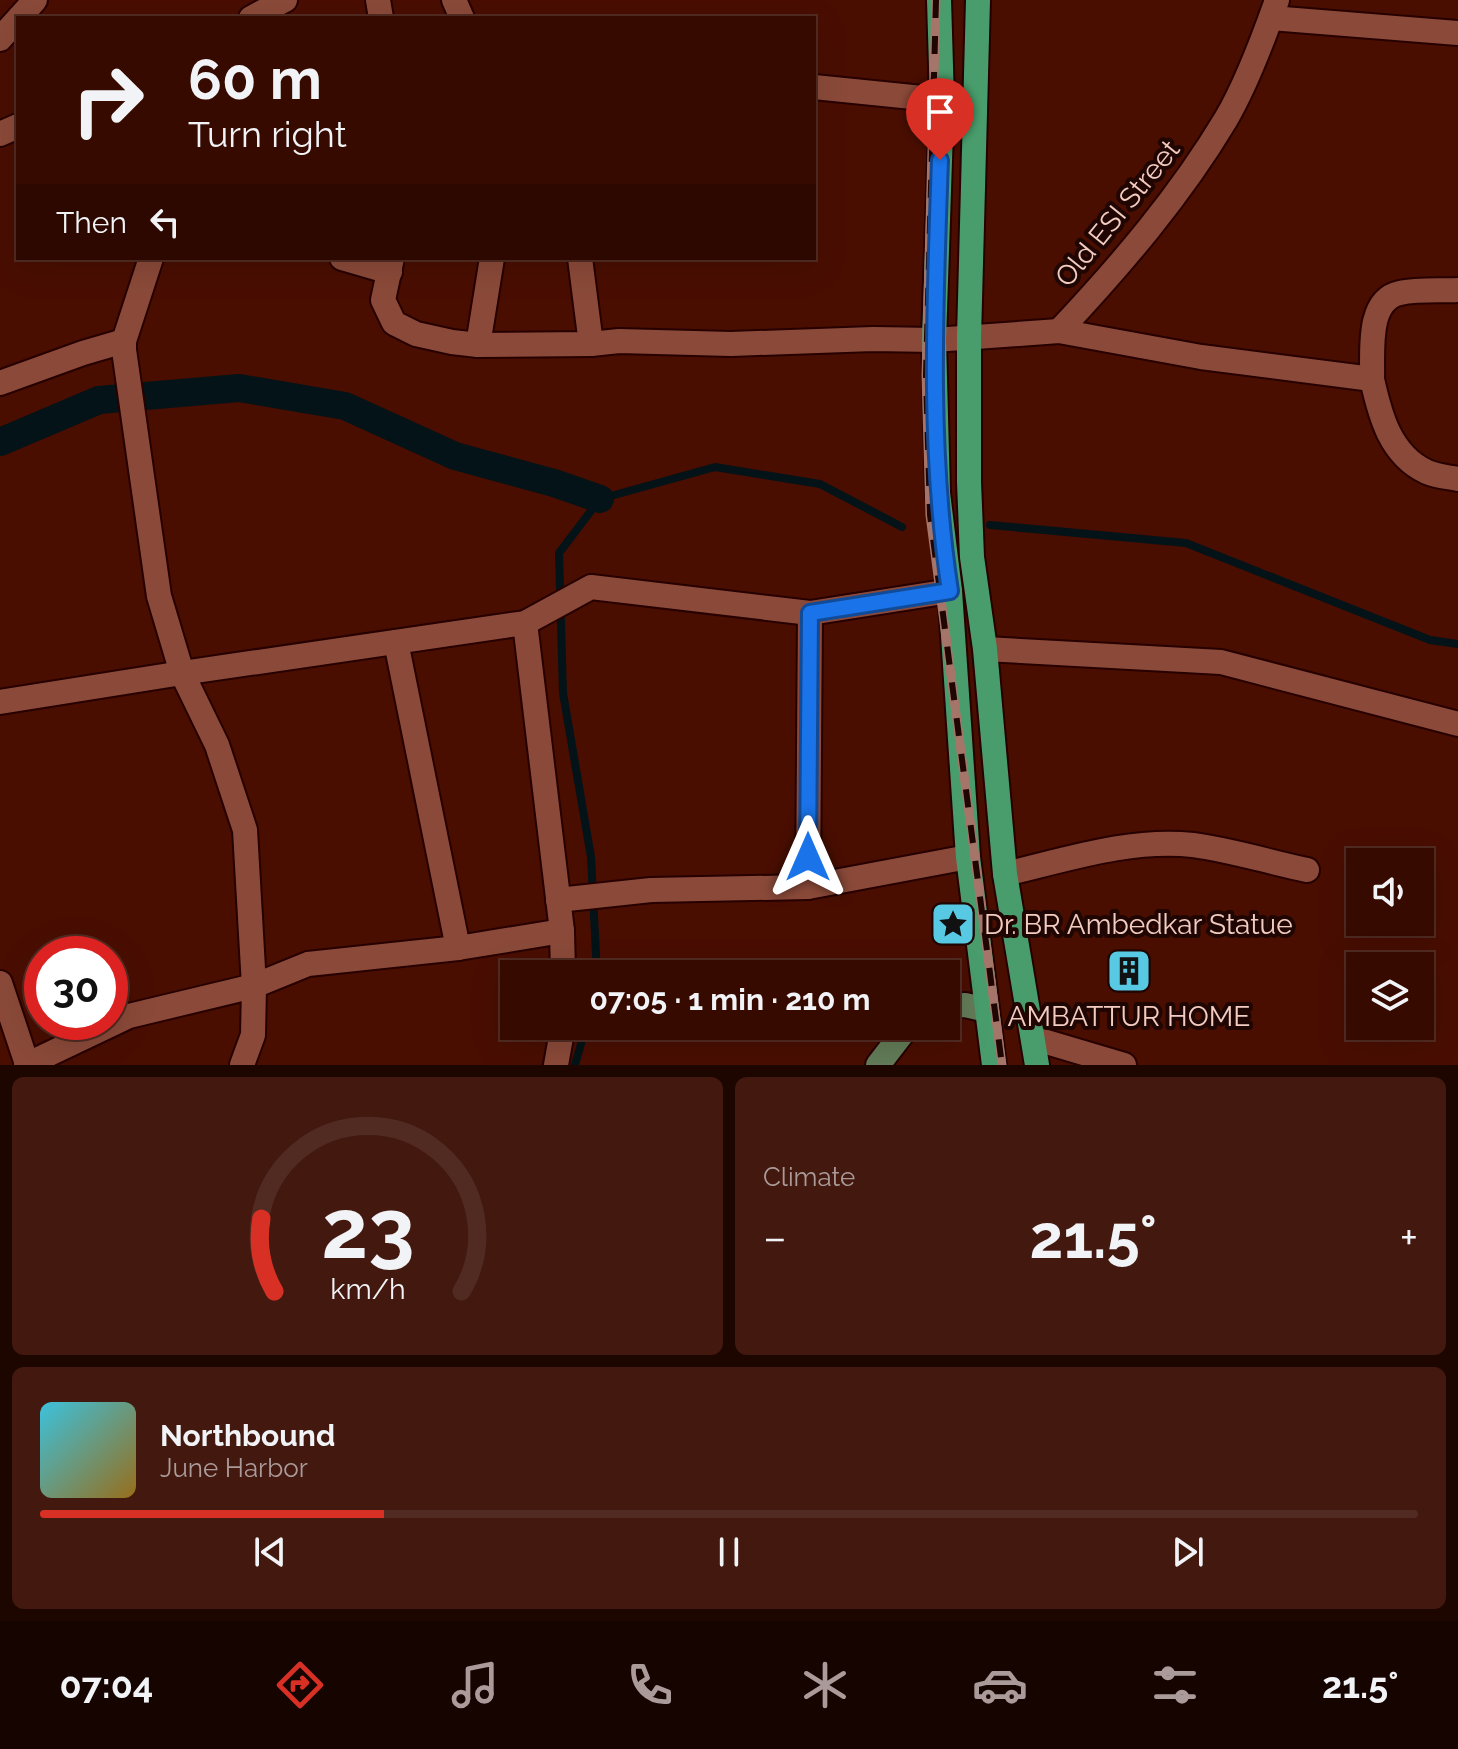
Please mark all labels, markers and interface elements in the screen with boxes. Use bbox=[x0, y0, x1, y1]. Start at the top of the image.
text: 60 m bbox=[188, 46, 322, 112]
icon: right bbox=[56, 48, 160, 152]
pin bbox=[906, 78, 974, 160]
icon: arrive bbox=[918, 90, 962, 134]
text: Turn right bbox=[188, 113, 347, 155]
street label: Old ESI Street bbox=[1048, 133, 1187, 293]
icon: left bbox=[143, 200, 187, 244]
text: Then bbox=[56, 205, 127, 240]
position arrow bbox=[766, 815, 850, 899]
map controls bbox=[1346, 848, 1434, 1040]
button: sound bbox=[1346, 848, 1434, 936]
place icon: Dr. BR Ambedkar Statue bbox=[929, 900, 977, 948]
place label: Dr. BR Ambedkar Statue bbox=[984, 908, 1293, 941]
speed limit sign: 30 bbox=[24, 936, 128, 1040]
building icon: AMBATTUR HOME bbox=[1105, 947, 1153, 995]
button: layers bbox=[1346, 952, 1434, 1040]
text: 07:05 · 1 min · 210 m bbox=[589, 982, 871, 1017]
place label: AMBATTUR HOME bbox=[1008, 1000, 1250, 1033]
text: Climate bbox=[763, 1162, 855, 1192]
text: 23 bbox=[321, 1180, 414, 1277]
text: 21.5° bbox=[1030, 1202, 1157, 1272]
text: − bbox=[763, 1212, 787, 1263]
text: + bbox=[1400, 1212, 1418, 1263]
text: km/h bbox=[330, 1272, 405, 1306]
text: Northbound bbox=[160, 1418, 335, 1453]
text: June Harbor bbox=[160, 1453, 308, 1483]
icon: previous bbox=[248, 1530, 292, 1574]
icon: pause bbox=[707, 1530, 751, 1574]
icon: next bbox=[1166, 1530, 1210, 1574]
icon: directions bbox=[272, 1657, 328, 1713]
icon: music bbox=[447, 1657, 503, 1713]
icon: phone bbox=[622, 1657, 678, 1713]
icon: climate bbox=[797, 1657, 853, 1713]
icon: car bbox=[972, 1657, 1028, 1713]
icon: filters bbox=[1147, 1657, 1203, 1713]
text: 07:04 bbox=[59, 1664, 153, 1706]
text: 21.5° bbox=[1322, 1664, 1398, 1706]

